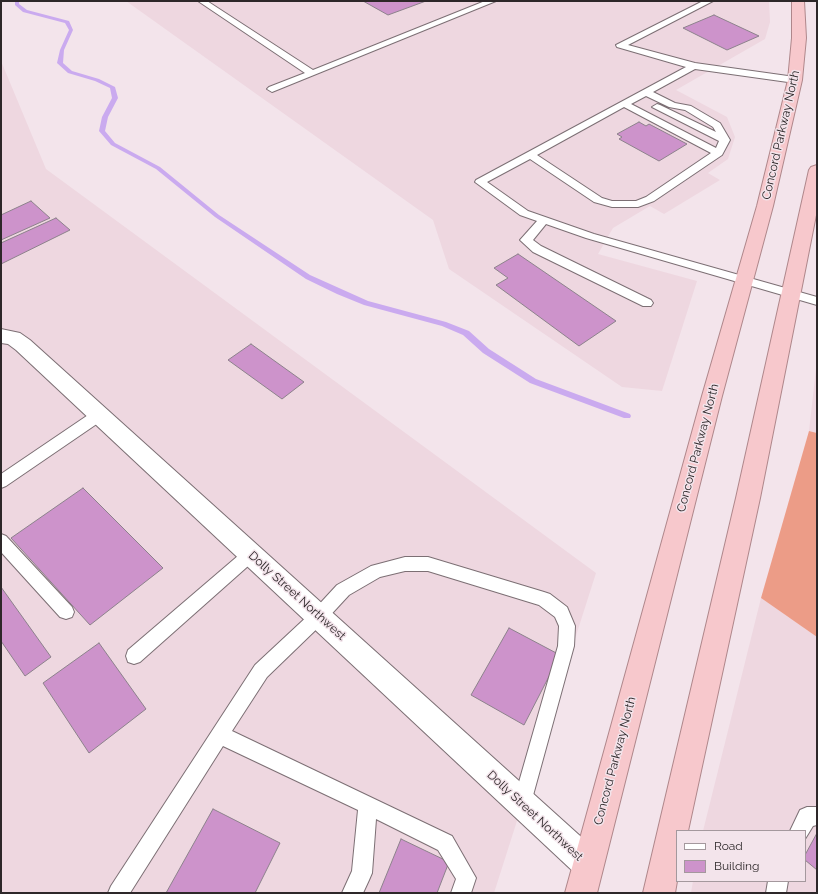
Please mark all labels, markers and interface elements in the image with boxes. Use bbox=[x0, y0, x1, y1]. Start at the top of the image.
street label: Concord Parkway North bbox=[759, 69, 803, 201]
street label: Concord Parkway North bbox=[674, 382, 722, 514]
street label: Dolly Street Northwest bbox=[245, 549, 349, 643]
street label: Concord Parkway North bbox=[591, 695, 639, 827]
street label: Dolly Street Northwest bbox=[484, 768, 586, 864]
legend bbox=[676, 830, 806, 882]
text: Road bbox=[714, 839, 743, 853]
text: Building bbox=[714, 859, 760, 873]

